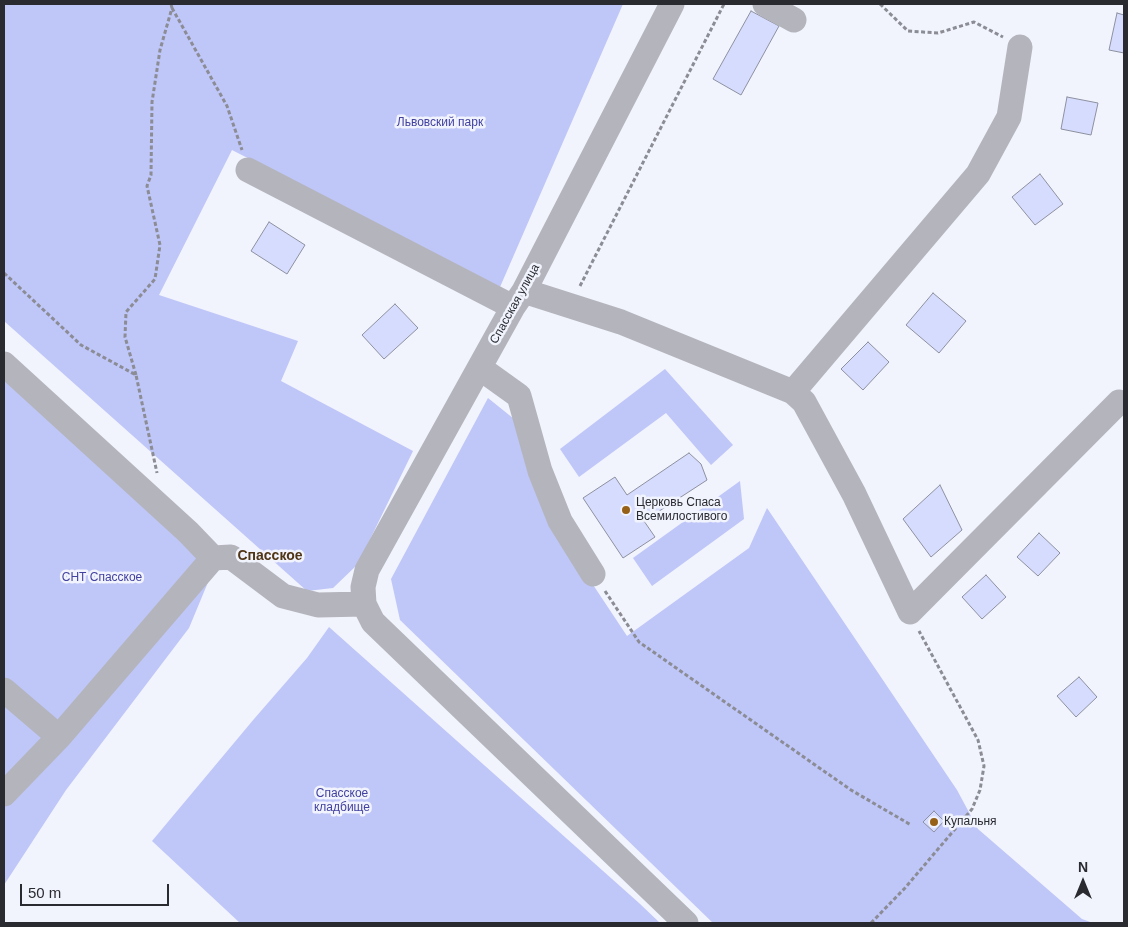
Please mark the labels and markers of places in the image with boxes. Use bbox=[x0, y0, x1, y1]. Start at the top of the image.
place label: Церковь Спаса Всемилостивого bbox=[636, 496, 727, 524]
marker: Церковь Спаса Всемилостивого bbox=[620, 504, 632, 516]
place label: Купальня bbox=[944, 815, 997, 829]
marker: Купальня bbox=[928, 816, 940, 828]

